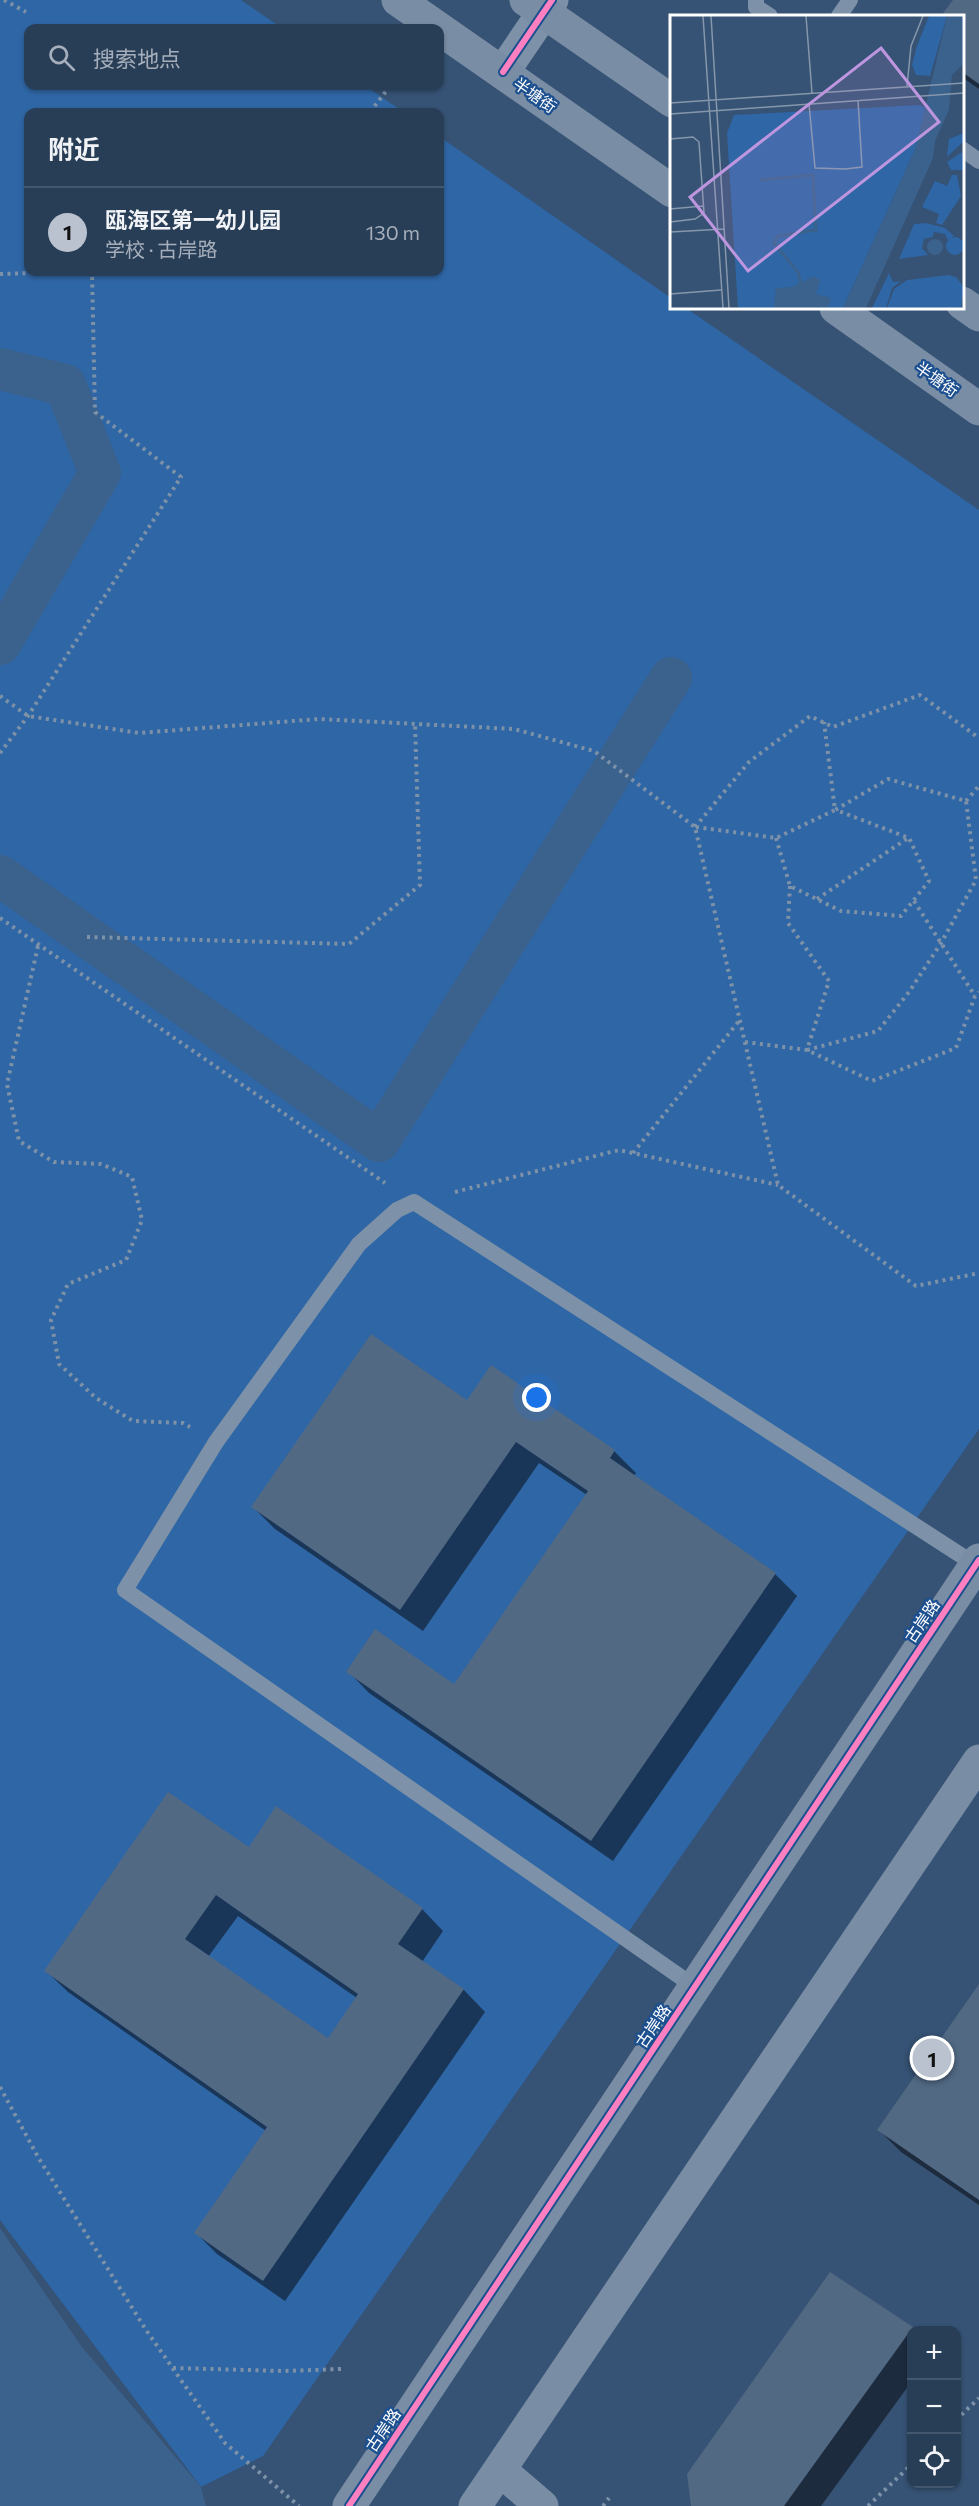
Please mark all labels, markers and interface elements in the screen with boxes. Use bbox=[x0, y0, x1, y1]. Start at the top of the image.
inset map bbox=[670, 15, 964, 309]
search box bbox=[24, 24, 444, 90]
icon: search bbox=[45, 41, 78, 74]
text: 搜索地点 bbox=[93, 45, 181, 72]
street label: 半塘街 bbox=[510, 73, 560, 116]
text: 附近 bbox=[48, 133, 100, 164]
text: 瓯海区第一幼儿园 bbox=[105, 206, 281, 233]
text: 1 bbox=[63, 220, 72, 244]
text: 130 m bbox=[366, 220, 420, 244]
text: 学校 · 古岸路 bbox=[105, 237, 217, 261]
street label: 半塘街 bbox=[912, 357, 962, 400]
your location bbox=[522, 1383, 551, 1412]
street label: 古岸路 bbox=[900, 1596, 943, 1646]
street label: 古岸路 bbox=[631, 2001, 674, 2051]
pin: 1 bbox=[912, 2036, 952, 2080]
map controls bbox=[907, 2326, 961, 2488]
button: + bbox=[907, 2326, 961, 2380]
button: − bbox=[907, 2380, 961, 2434]
street label: 古岸路 bbox=[361, 2405, 404, 2455]
button: locate bbox=[907, 2434, 961, 2488]

